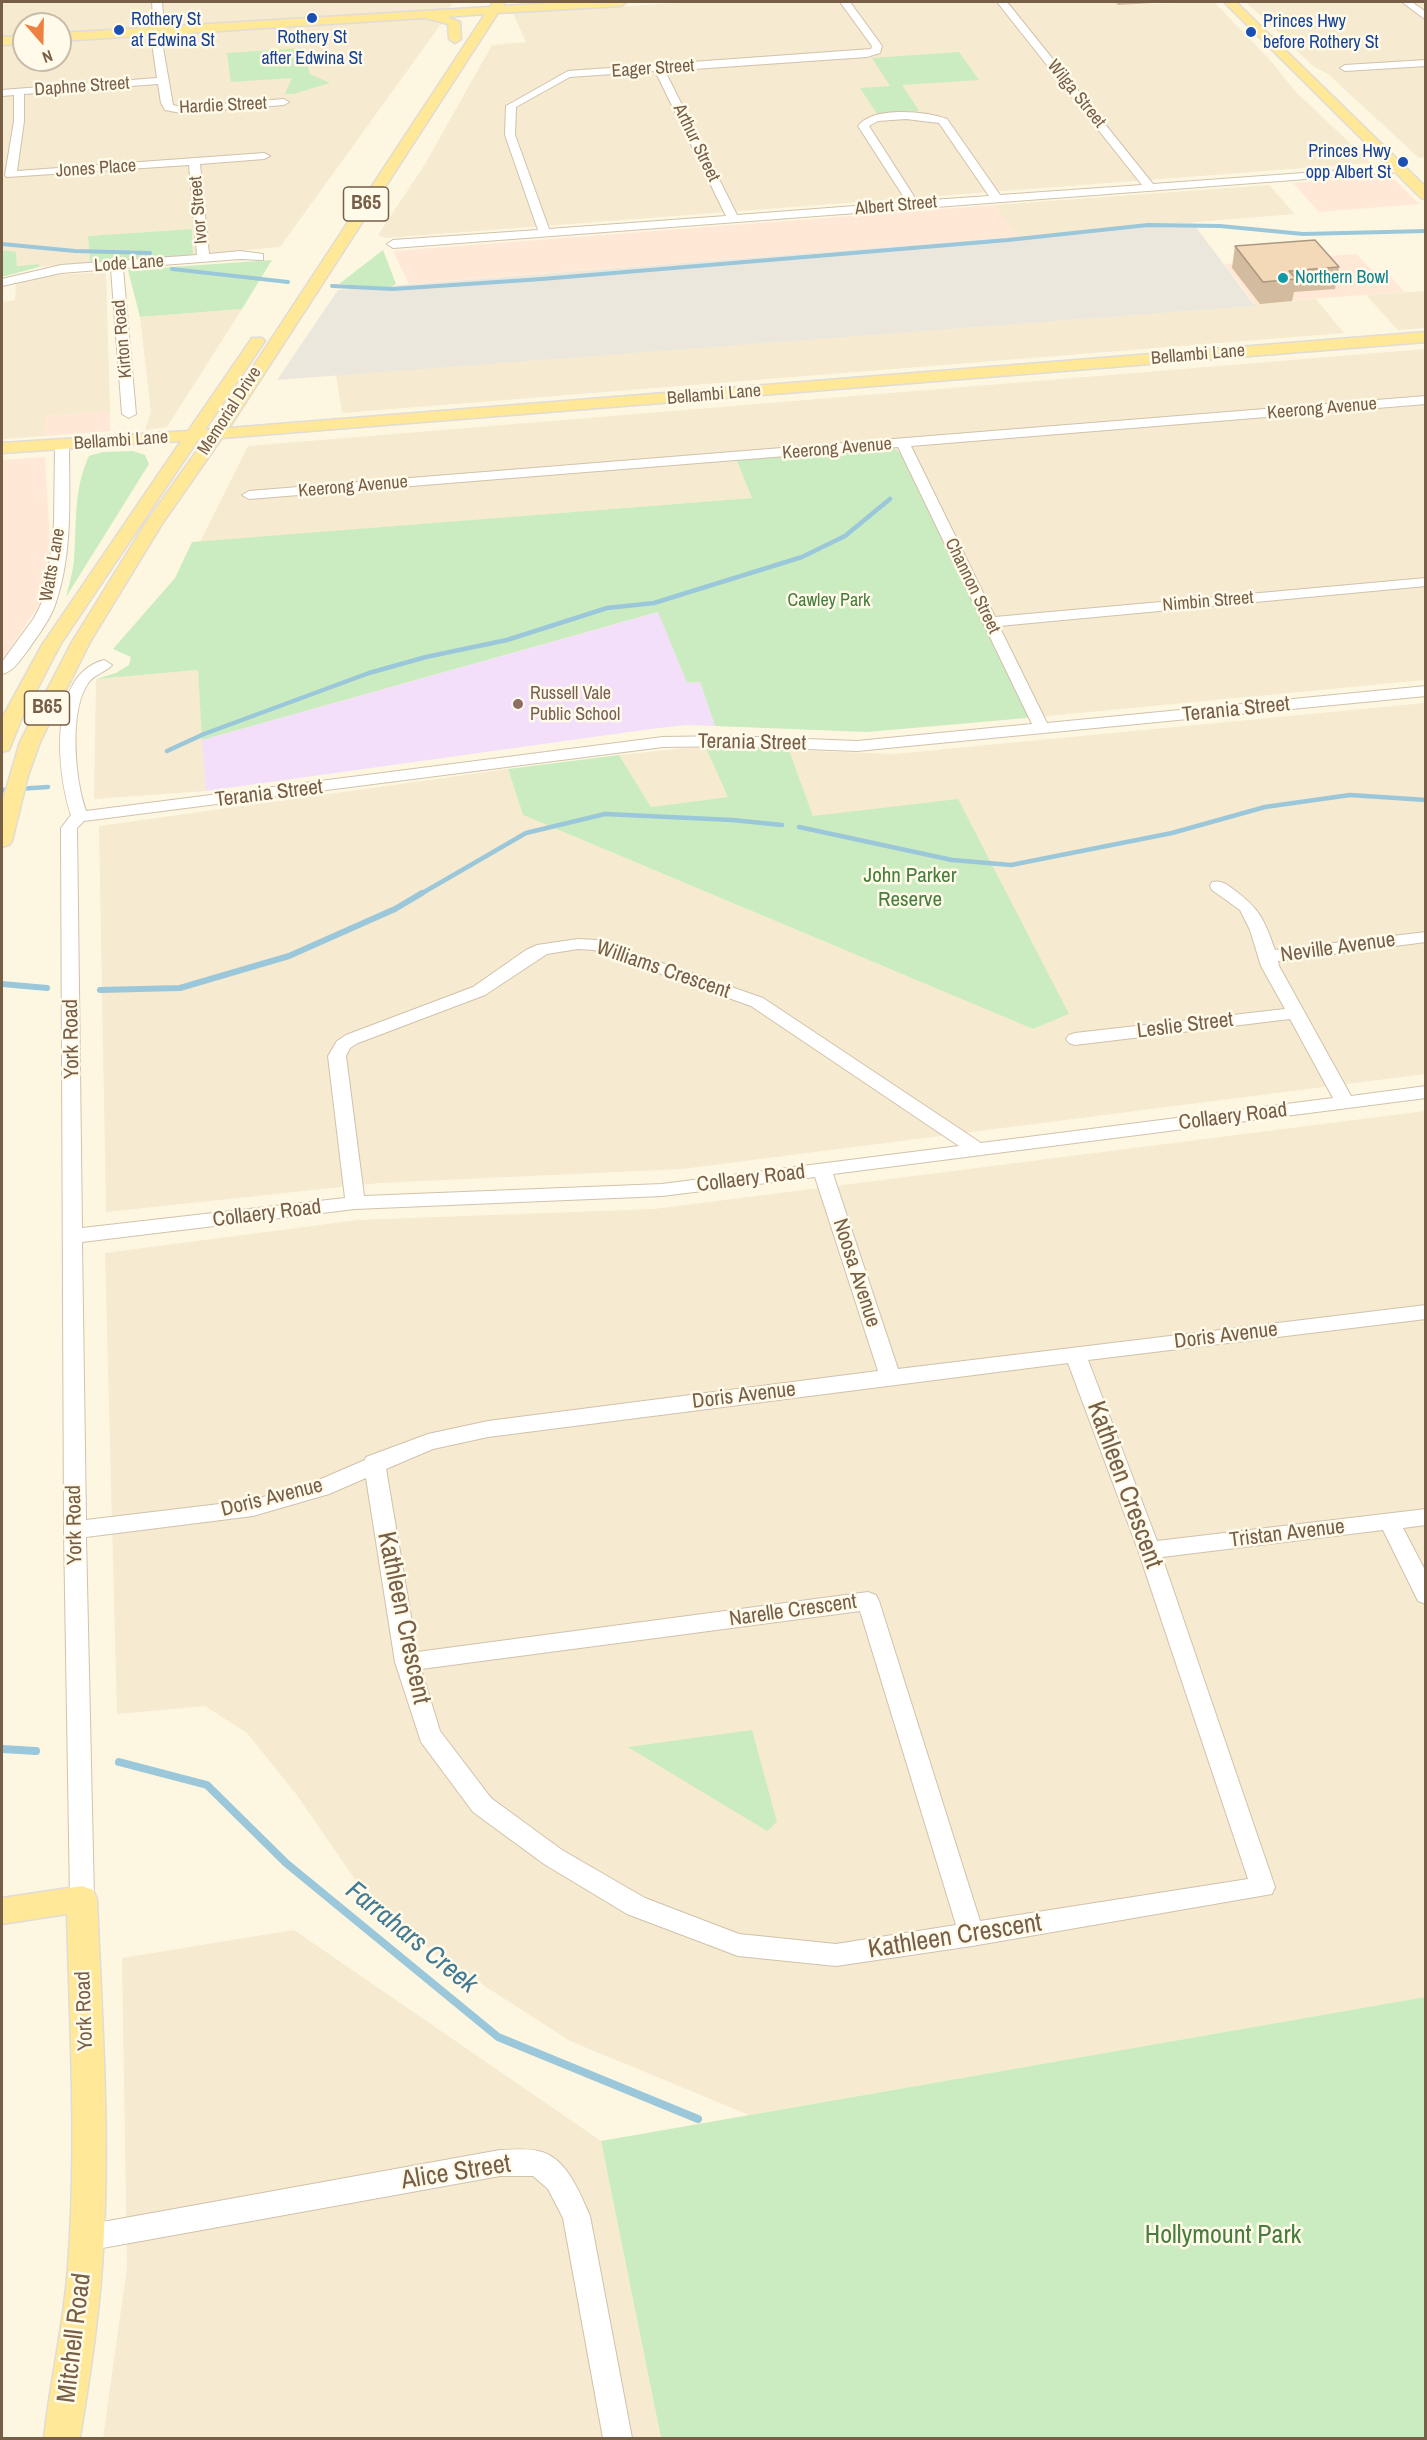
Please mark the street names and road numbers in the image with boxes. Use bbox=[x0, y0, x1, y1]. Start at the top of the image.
street label: Eager Street bbox=[611, 55, 695, 83]
street label: Wilga Street bbox=[1042, 56, 1110, 132]
street label: Daphne Street bbox=[34, 73, 130, 101]
street label: Hardie Street bbox=[179, 93, 267, 119]
street label: Arthur Street bbox=[668, 101, 724, 185]
street label: Jones Place bbox=[55, 155, 137, 183]
street label: Ivor Street bbox=[185, 175, 213, 245]
road number: B65 bbox=[344, 187, 388, 221]
street label: Albert Street bbox=[854, 192, 938, 220]
street label: Lode Lane bbox=[93, 251, 165, 277]
street label: Kirton Road bbox=[109, 299, 137, 379]
street label: Bellambi Lane bbox=[1150, 340, 1246, 370]
street label: Memorial Drive bbox=[193, 363, 267, 459]
street label: Bellambi Lane bbox=[666, 380, 762, 410]
street label: Keerong Avenue bbox=[1266, 393, 1378, 425]
street label: Bellambi Lane bbox=[73, 427, 169, 455]
street label: Keerong Avenue bbox=[781, 433, 893, 465]
street label: Keerong Avenue bbox=[297, 471, 409, 503]
street label: Watts Lane bbox=[36, 527, 70, 603]
street label: Channon Street bbox=[940, 535, 1004, 637]
street label: Nimbin Street bbox=[1162, 587, 1254, 617]
road number: B65 bbox=[24, 691, 70, 725]
street label: Terania Street bbox=[1181, 692, 1291, 728]
street label: Terania Street bbox=[698, 729, 806, 757]
street label: Terania Street bbox=[214, 775, 324, 813]
street label: Neville Avenue bbox=[1279, 927, 1397, 969]
street label: Williams Crescent bbox=[593, 935, 733, 1005]
street label: York Road bbox=[59, 999, 85, 1079]
street label: Leslie Street bbox=[1135, 1008, 1235, 1044]
street label: Collaery Road bbox=[1177, 1098, 1289, 1136]
street label: Collaery Road bbox=[695, 1160, 807, 1198]
street label: Collaery Road bbox=[211, 1195, 323, 1233]
street label: Noosa Avenue bbox=[827, 1216, 885, 1330]
street label: Doris Avenue bbox=[1173, 1317, 1279, 1355]
street label: Doris Avenue bbox=[691, 1377, 797, 1415]
street label: Kathleen Crescent bbox=[1079, 1397, 1169, 1573]
street label: Doris Avenue bbox=[218, 1473, 326, 1523]
street label: York Road bbox=[62, 1485, 88, 1565]
street label: Tristan Avenue bbox=[1228, 1514, 1346, 1554]
street label: Kathleen Crescent bbox=[370, 1529, 436, 1707]
street label: Narelle Crescent bbox=[728, 1590, 858, 1632]
street label: Kathleen Crescent bbox=[866, 1908, 1044, 1966]
street label: York Road bbox=[71, 1971, 99, 2051]
street label: Alice Street bbox=[399, 2149, 513, 2197]
street label: Mitchell Road bbox=[52, 2271, 98, 2405]

